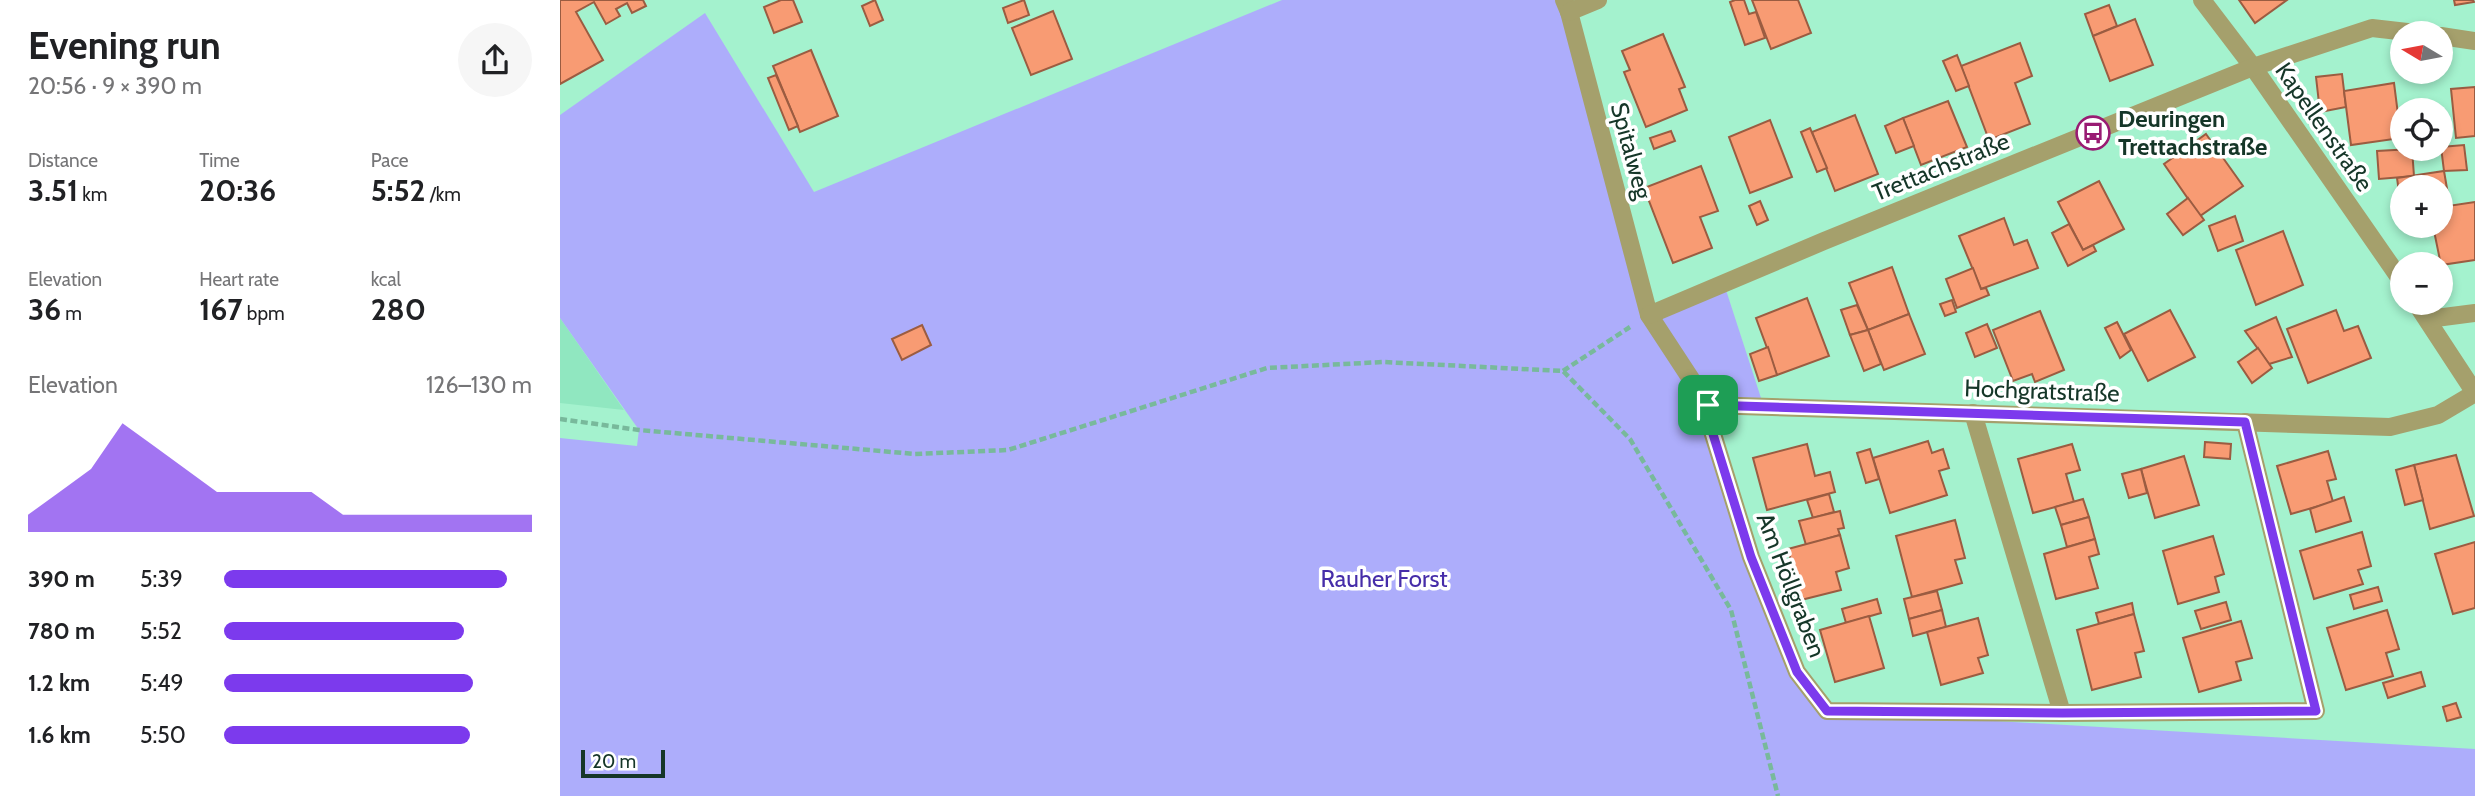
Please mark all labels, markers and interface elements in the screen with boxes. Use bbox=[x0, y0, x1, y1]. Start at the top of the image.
north arrow bbox=[2390, 21, 2454, 84]
map controls bbox=[2390, 21, 2453, 315]
text: Evening run bbox=[28, 22, 221, 69]
button: share bbox=[458, 23, 532, 97]
street label: Kapellenstraße bbox=[2269, 57, 2379, 197]
text: 20:56 · 9 × 390 m bbox=[28, 72, 202, 100]
button: locate bbox=[2390, 98, 2453, 161]
street label: Spitalweg bbox=[1605, 99, 1659, 203]
place label: Deuringen Trettachstraße bbox=[2118, 104, 2267, 161]
bus stop icon: Deuringen Trettachstraße bbox=[2074, 114, 2112, 152]
street label: Trettachstraße bbox=[1868, 126, 2013, 207]
text: Distance bbox=[28, 149, 98, 172]
text: Time bbox=[199, 149, 240, 172]
text: Pace bbox=[371, 149, 409, 172]
text: 3.51 bbox=[28, 172, 78, 209]
text: 20:36 bbox=[199, 172, 276, 209]
text: 5:52 bbox=[371, 172, 425, 209]
button: + bbox=[2390, 175, 2453, 238]
text: km bbox=[78, 183, 107, 206]
text: /km bbox=[425, 183, 461, 206]
button: − bbox=[2390, 252, 2453, 315]
text: Elevation bbox=[28, 268, 102, 291]
text: Heart rate bbox=[199, 268, 279, 291]
text: kcal bbox=[371, 268, 401, 291]
text: 36 bbox=[28, 291, 61, 328]
text: 167 bbox=[199, 291, 243, 328]
text: 280 bbox=[371, 291, 426, 328]
text: m bbox=[61, 302, 82, 325]
text: bpm bbox=[243, 302, 285, 325]
text: Elevation bbox=[28, 371, 118, 399]
text: 126–130 m bbox=[426, 371, 532, 399]
street label: Hochgratstraße bbox=[1964, 373, 2120, 408]
pin bbox=[1678, 375, 1738, 435]
icon: arrive bbox=[1689, 386, 1727, 424]
street label: Am Höllgraben bbox=[1751, 509, 1832, 661]
park label: Rauher Forst bbox=[1320, 564, 1448, 593]
text: 390 m bbox=[28, 565, 95, 593]
text: 5:39 bbox=[140, 565, 183, 593]
text: 780 m bbox=[28, 617, 95, 645]
text: 5:52 bbox=[140, 617, 182, 645]
text: 1.2 km bbox=[28, 669, 90, 697]
text: 5:49 bbox=[140, 669, 184, 697]
text: 1.6 km bbox=[28, 721, 91, 749]
text: 5:50 bbox=[140, 721, 186, 749]
scale bar bbox=[581, 747, 665, 779]
text: 20 m bbox=[592, 750, 636, 773]

